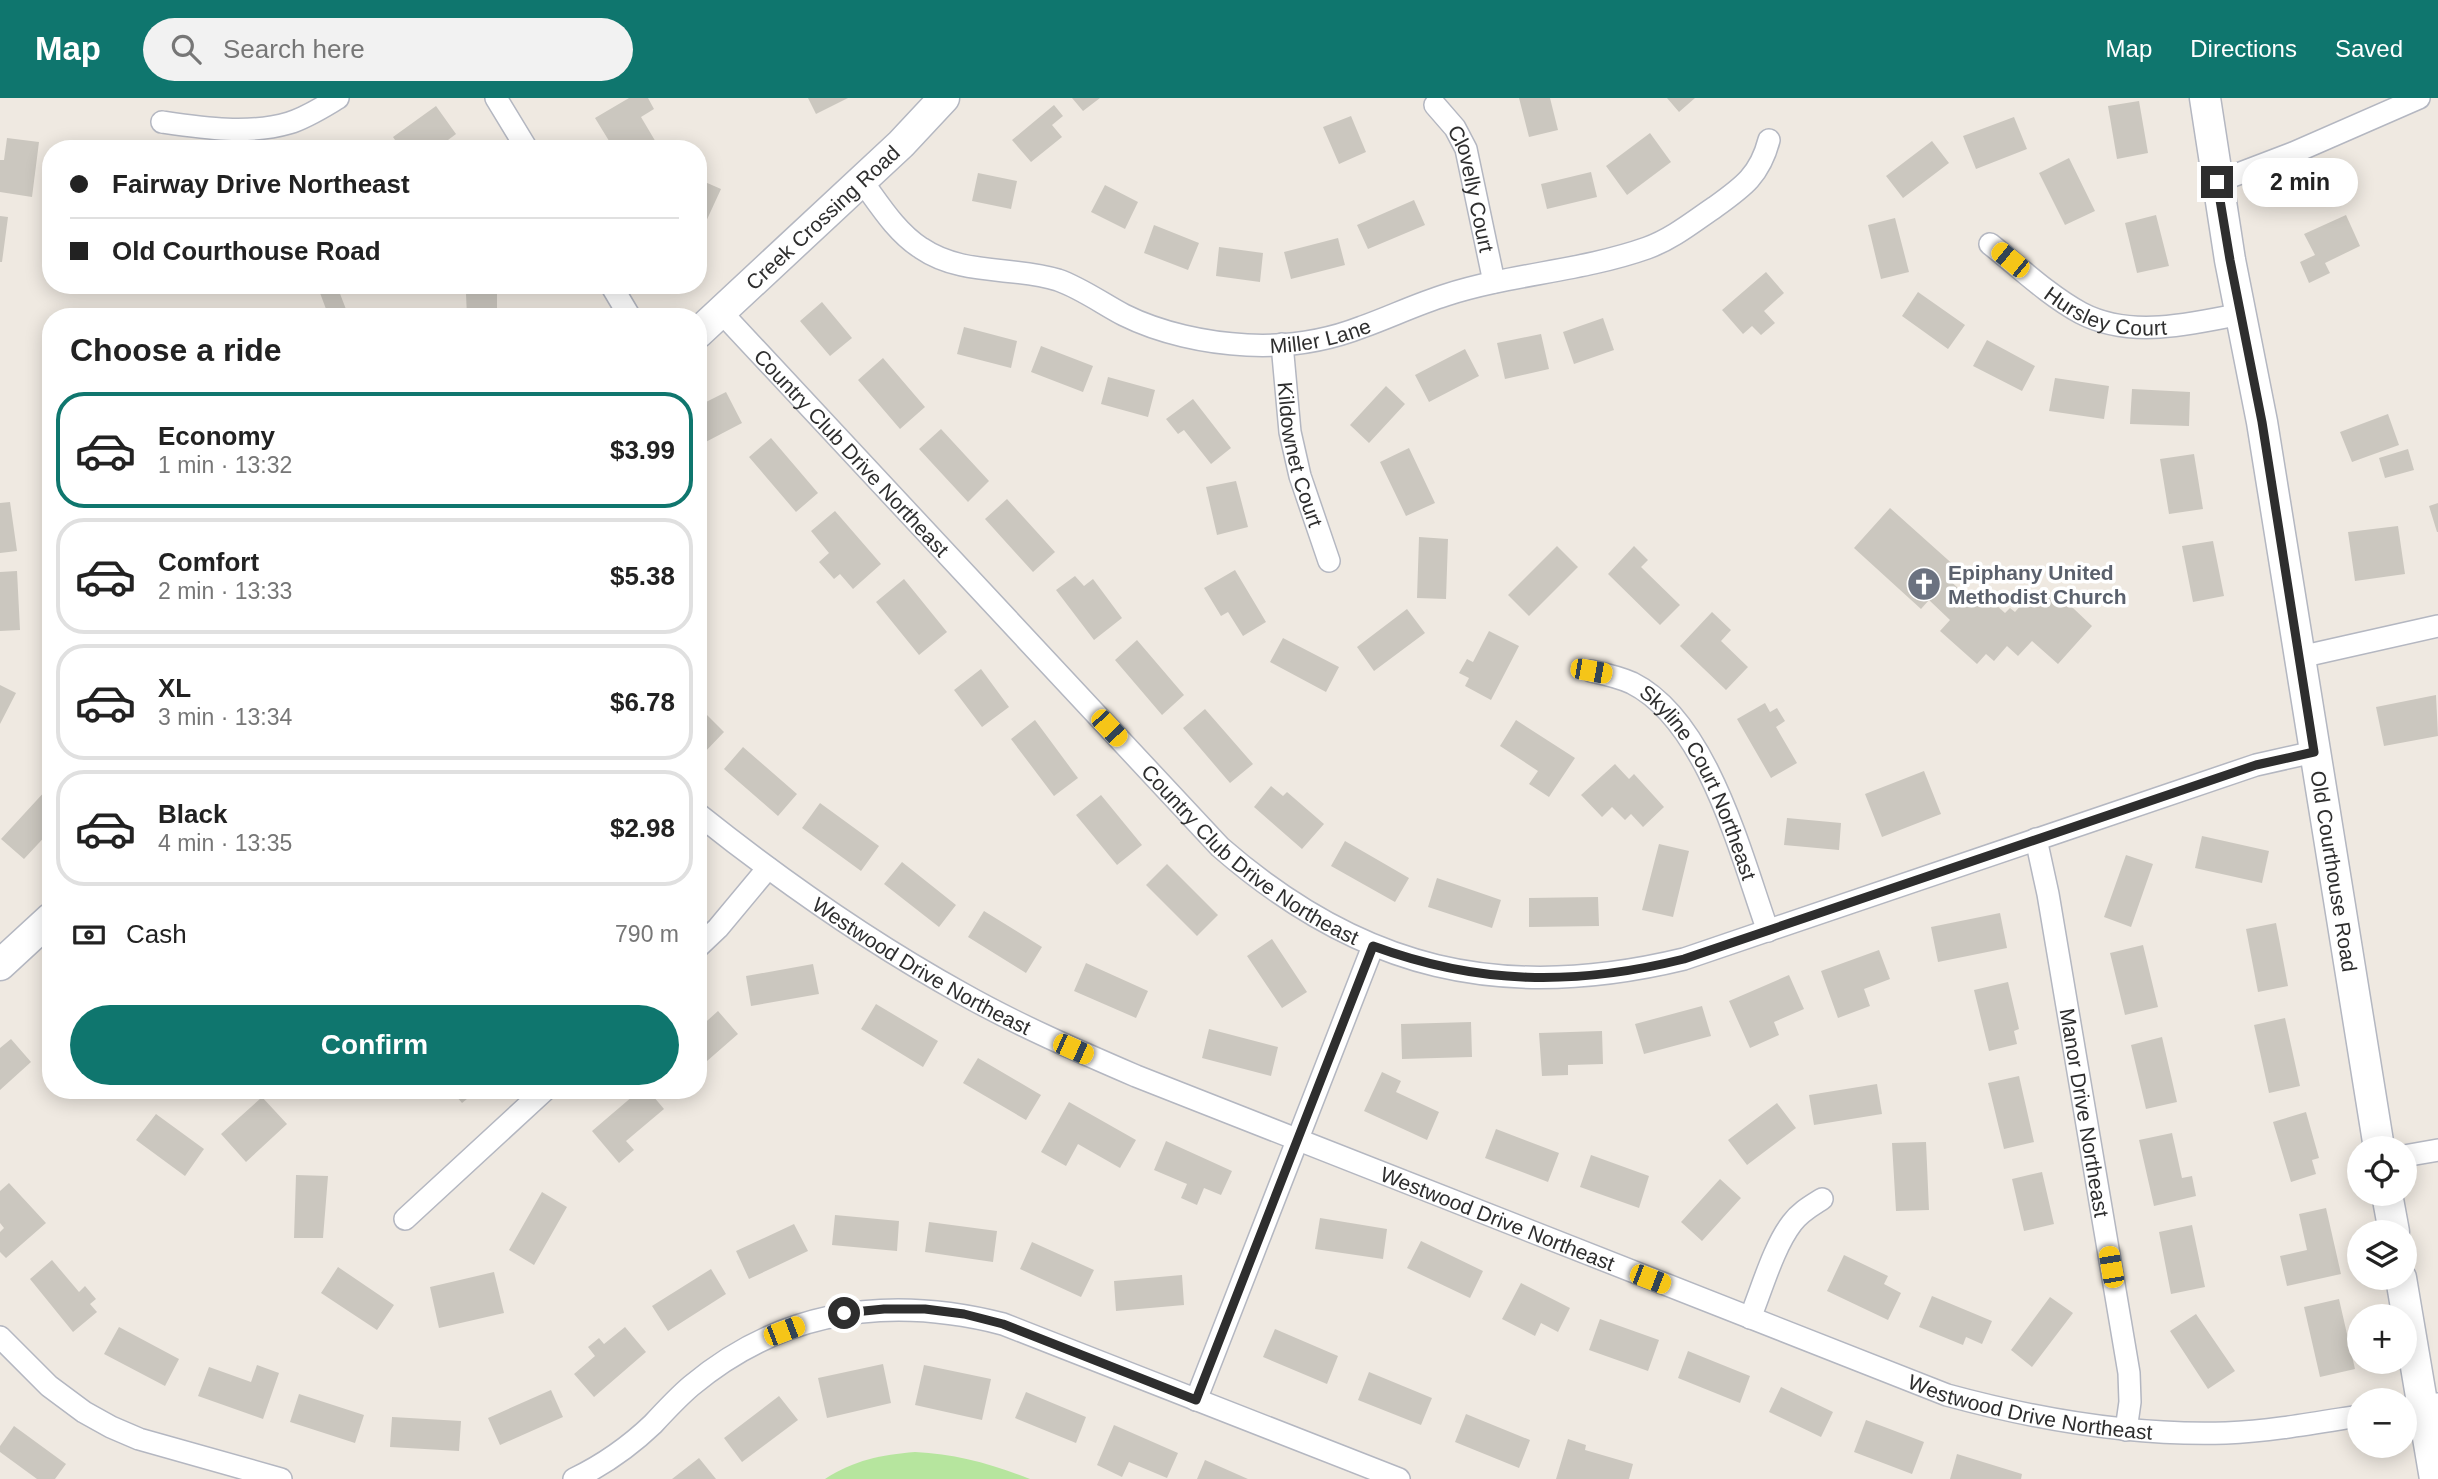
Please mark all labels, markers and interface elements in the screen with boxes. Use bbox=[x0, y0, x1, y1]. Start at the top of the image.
search box bbox=[143, 18, 633, 81]
text: Map bbox=[35, 30, 101, 67]
icon: search bbox=[167, 30, 205, 68]
text: Search here bbox=[223, 34, 365, 64]
text: Map bbox=[2106, 35, 2152, 62]
text: Directions bbox=[2190, 35, 2297, 62]
text: Saved bbox=[2335, 35, 2403, 62]
street label: Clovelly Court bbox=[1444, 121, 1499, 254]
street label: Creek Crossing Road bbox=[741, 140, 904, 294]
callout: 2 min bbox=[2242, 158, 2357, 206]
route end bbox=[2201, 166, 2233, 198]
text: Fairway Drive Northeast bbox=[112, 169, 410, 199]
text: 2 min bbox=[2270, 169, 2330, 195]
text: Old Courthouse Road bbox=[112, 236, 381, 266]
car bbox=[1988, 239, 2033, 281]
street label: Hursley Court bbox=[2040, 281, 2168, 339]
street label: Miller Lane bbox=[1269, 313, 1374, 357]
text: Choose a ride bbox=[70, 332, 282, 368]
street label: Country Club Drive Northeast bbox=[750, 344, 954, 561]
street label: Kildownet Court bbox=[1274, 381, 1328, 530]
icon: car bbox=[74, 419, 137, 482]
text: Economy bbox=[158, 421, 275, 451]
text: $3.99 bbox=[610, 435, 675, 465]
text: 1 min · 13:32 bbox=[158, 452, 292, 478]
icon: car bbox=[74, 545, 137, 608]
text: Comfort bbox=[158, 547, 259, 577]
text: $5.38 bbox=[610, 561, 675, 591]
place label: Epiphany United Methodist Church bbox=[1948, 561, 2127, 608]
church icon: Epiphany United Methodist Church bbox=[1905, 565, 1943, 603]
text: 2 min · 13:33 bbox=[158, 578, 292, 604]
car bbox=[1569, 657, 1614, 685]
icon: car bbox=[74, 671, 137, 734]
text: XL bbox=[158, 673, 191, 703]
street label: Skyline Court Northeast bbox=[1636, 680, 1761, 883]
text: $6.78 bbox=[610, 687, 675, 717]
text: 3 min · 13:34 bbox=[158, 704, 292, 730]
car bbox=[1087, 705, 1132, 751]
street label: Country Club Drive Northeast bbox=[1137, 760, 1363, 949]
street label: Old Courthouse Road bbox=[2307, 769, 2362, 973]
icon: car bbox=[74, 797, 137, 860]
text: Black bbox=[158, 799, 227, 829]
text: $2.98 bbox=[610, 813, 675, 843]
text: 4 min · 13:35 bbox=[158, 830, 292, 856]
street label: Westwood Drive Northeast bbox=[809, 892, 1035, 1039]
icon: cash bbox=[70, 916, 108, 954]
text: Cash bbox=[126, 919, 187, 949]
text: 790 m bbox=[615, 921, 679, 947]
button: Confirm bbox=[70, 1005, 679, 1085]
street label: Manor Drive Northeast bbox=[2056, 1006, 2114, 1219]
car bbox=[1050, 1031, 1097, 1067]
map controls bbox=[2347, 1136, 2417, 1458]
button: locate bbox=[2347, 1136, 2417, 1206]
street label: Westwood Drive Northeast bbox=[1377, 1162, 1618, 1275]
button: layers bbox=[2347, 1220, 2417, 1290]
car bbox=[2098, 1244, 2125, 1290]
car bbox=[1627, 1262, 1674, 1296]
route start bbox=[828, 1297, 860, 1329]
button: + bbox=[2347, 1304, 2417, 1374]
car bbox=[761, 1314, 808, 1348]
street label: Westwood Drive Northeast bbox=[1905, 1369, 2153, 1443]
button: − bbox=[2347, 1388, 2417, 1458]

